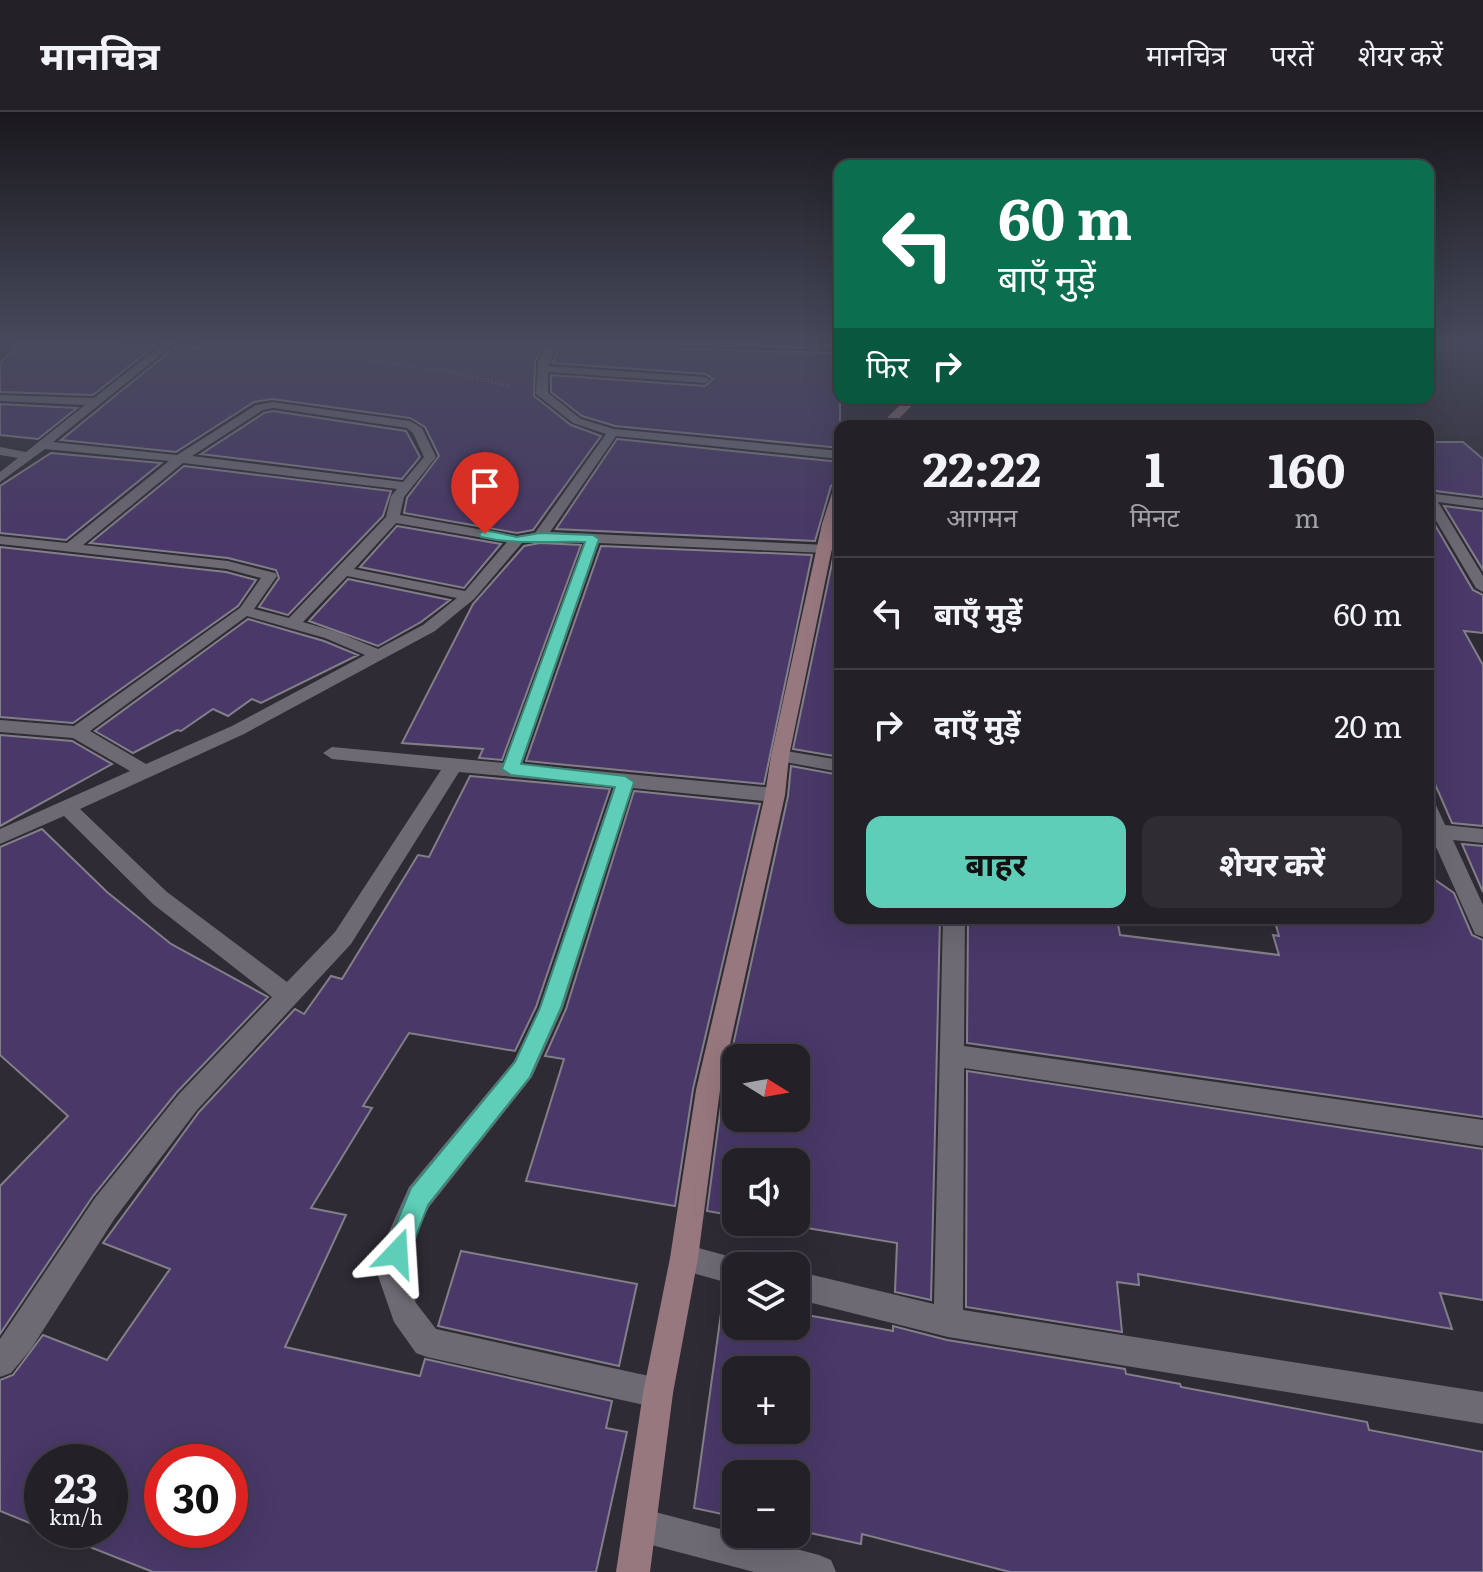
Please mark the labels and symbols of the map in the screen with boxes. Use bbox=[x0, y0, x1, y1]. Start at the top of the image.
pin bbox=[451, 452, 519, 534]
north arrow bbox=[722, 1044, 810, 1132]
position arrow bbox=[355, 1211, 439, 1295]
speed limit sign: 30 bbox=[144, 1444, 248, 1548]

